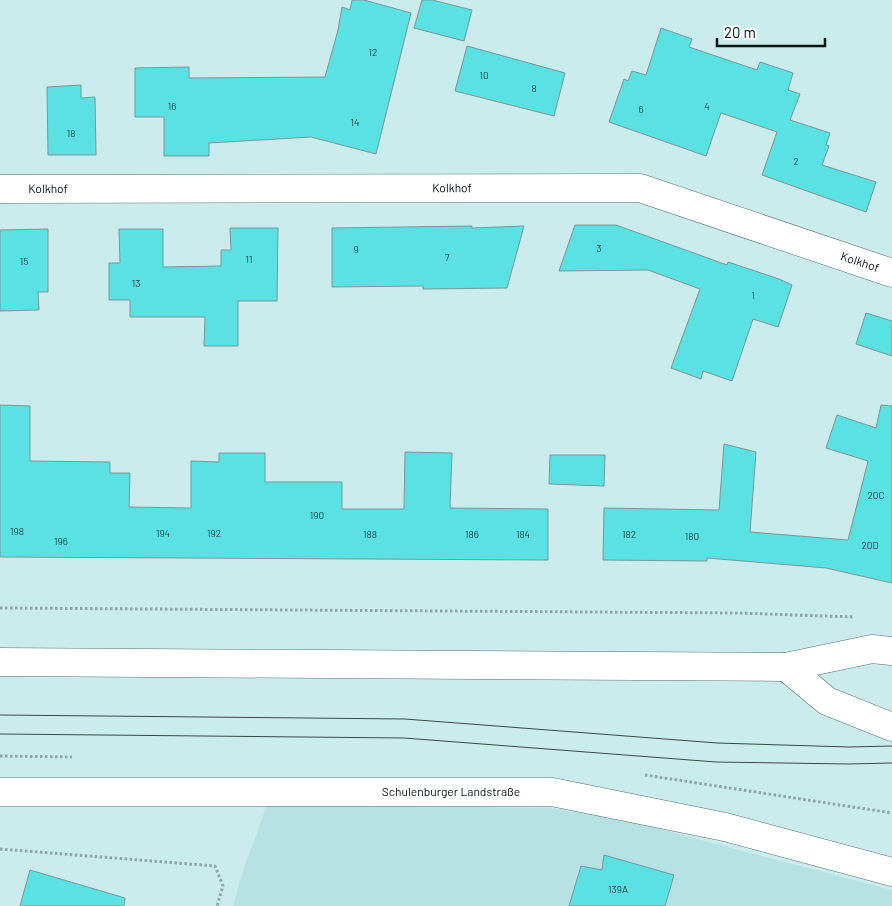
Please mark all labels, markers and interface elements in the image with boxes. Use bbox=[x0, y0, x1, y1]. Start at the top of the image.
scale bar bbox=[717, 15, 824, 47]
text: 20 m bbox=[724, 23, 756, 41]
house number: 12 bbox=[369, 46, 377, 58]
house number: 10 bbox=[479, 69, 489, 81]
house number: 8 bbox=[531, 82, 537, 94]
house number: 16 bbox=[168, 100, 176, 112]
house number: 4 bbox=[704, 100, 710, 112]
house number: 6 bbox=[638, 103, 644, 115]
house number: 14 bbox=[350, 116, 360, 128]
house number: 18 bbox=[67, 127, 75, 139]
house number: 2 bbox=[793, 155, 799, 167]
street label: Kolkhof bbox=[432, 180, 472, 194]
street label: Kolkhof bbox=[28, 181, 68, 195]
house number: 3 bbox=[596, 242, 602, 254]
house number: 9 bbox=[353, 243, 359, 255]
street label: Kolkhof bbox=[839, 248, 881, 274]
house number: 7 bbox=[445, 251, 450, 263]
house number: 11 bbox=[245, 253, 253, 265]
house number: 15 bbox=[20, 255, 28, 267]
house number: 13 bbox=[132, 277, 140, 289]
house number: 1 bbox=[751, 289, 755, 301]
house number: 20C bbox=[867, 489, 885, 501]
house number: 190 bbox=[310, 509, 324, 521]
house number: 198 bbox=[10, 525, 24, 537]
house number: 194 bbox=[156, 527, 170, 539]
house number: 192 bbox=[207, 527, 221, 539]
house number: 188 bbox=[363, 528, 377, 540]
house number: 186 bbox=[465, 528, 479, 540]
house number: 184 bbox=[516, 528, 530, 540]
house number: 182 bbox=[622, 528, 636, 540]
house number: 180 bbox=[685, 530, 699, 542]
house number: 196 bbox=[54, 535, 68, 547]
house number: 20D bbox=[861, 539, 879, 551]
street label: Schulenburger Landstraße bbox=[382, 784, 520, 798]
house number: 139A bbox=[608, 883, 628, 895]

